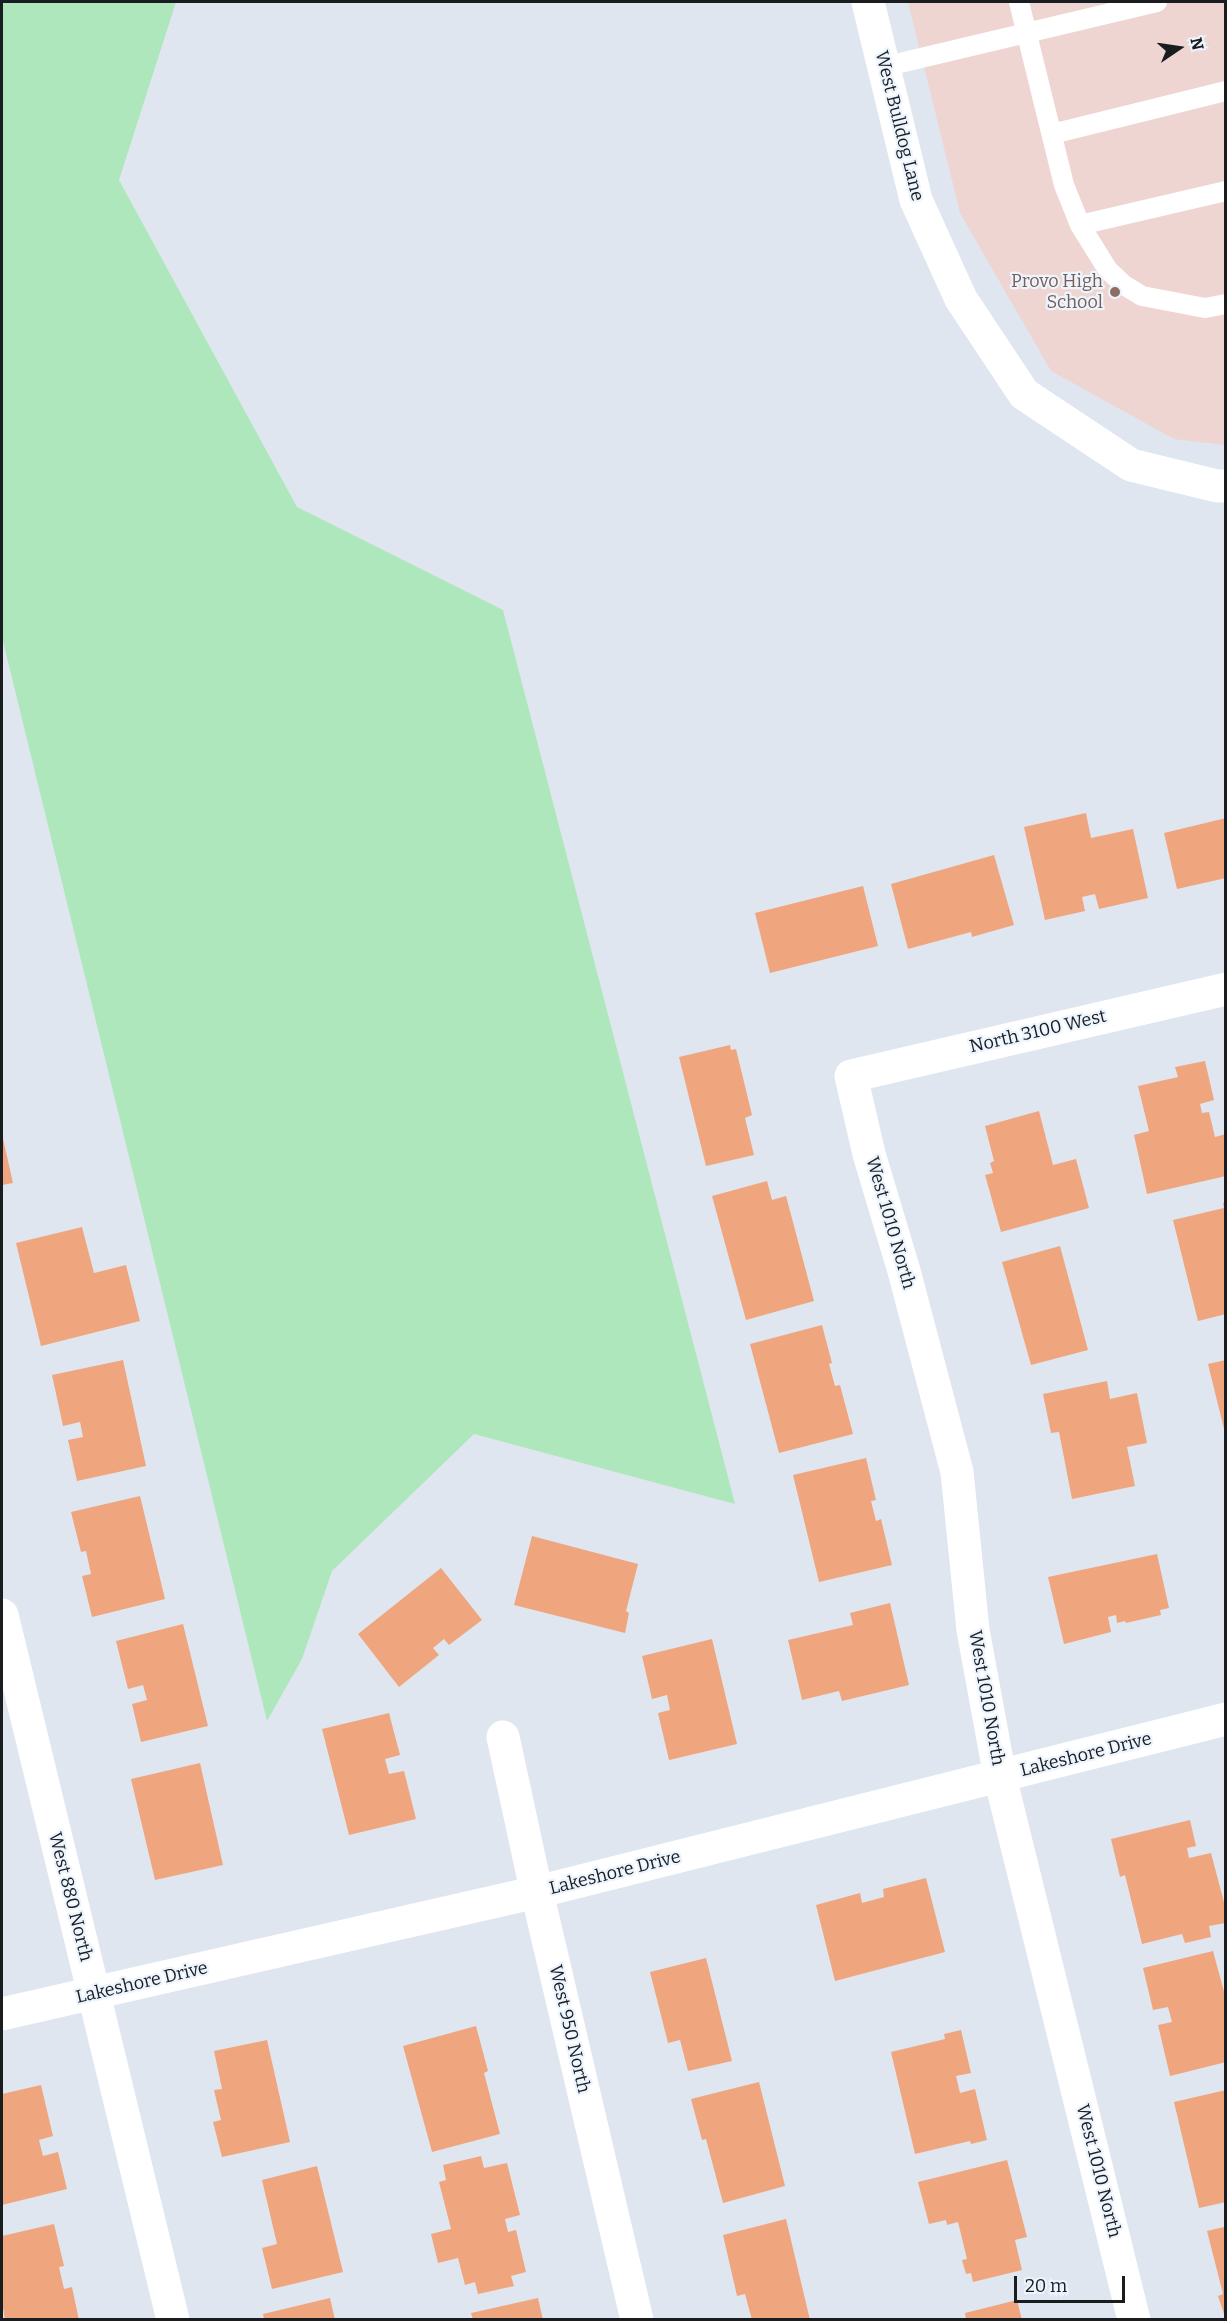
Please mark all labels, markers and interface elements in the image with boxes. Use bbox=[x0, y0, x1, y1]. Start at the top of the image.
north arrow bbox=[1149, 18, 1209, 78]
text: N bbox=[1186, 36, 1208, 52]
street label: West Bulldog Lane bbox=[870, 49, 928, 203]
place label: Provo High School bbox=[1011, 271, 1103, 314]
marker: Provo High School bbox=[1108, 285, 1122, 299]
street label: North 3100 West bbox=[968, 1006, 1108, 1058]
street label: West 1010 North bbox=[861, 1154, 919, 1292]
street label: West 1010 North bbox=[963, 1629, 1009, 1767]
street label: Lakeshore Drive bbox=[1018, 1728, 1154, 1782]
street label: West 880 North bbox=[44, 1830, 96, 1964]
street label: Lakeshore Drive bbox=[547, 1846, 683, 1900]
street label: Lakeshore Drive bbox=[74, 1957, 210, 2009]
street label: West 950 North bbox=[544, 1963, 594, 2095]
street label: West 1010 North bbox=[1071, 2102, 1125, 2240]
scale bar bbox=[1017, 2264, 1128, 2302]
text: 20 m bbox=[1025, 2275, 1067, 2297]

